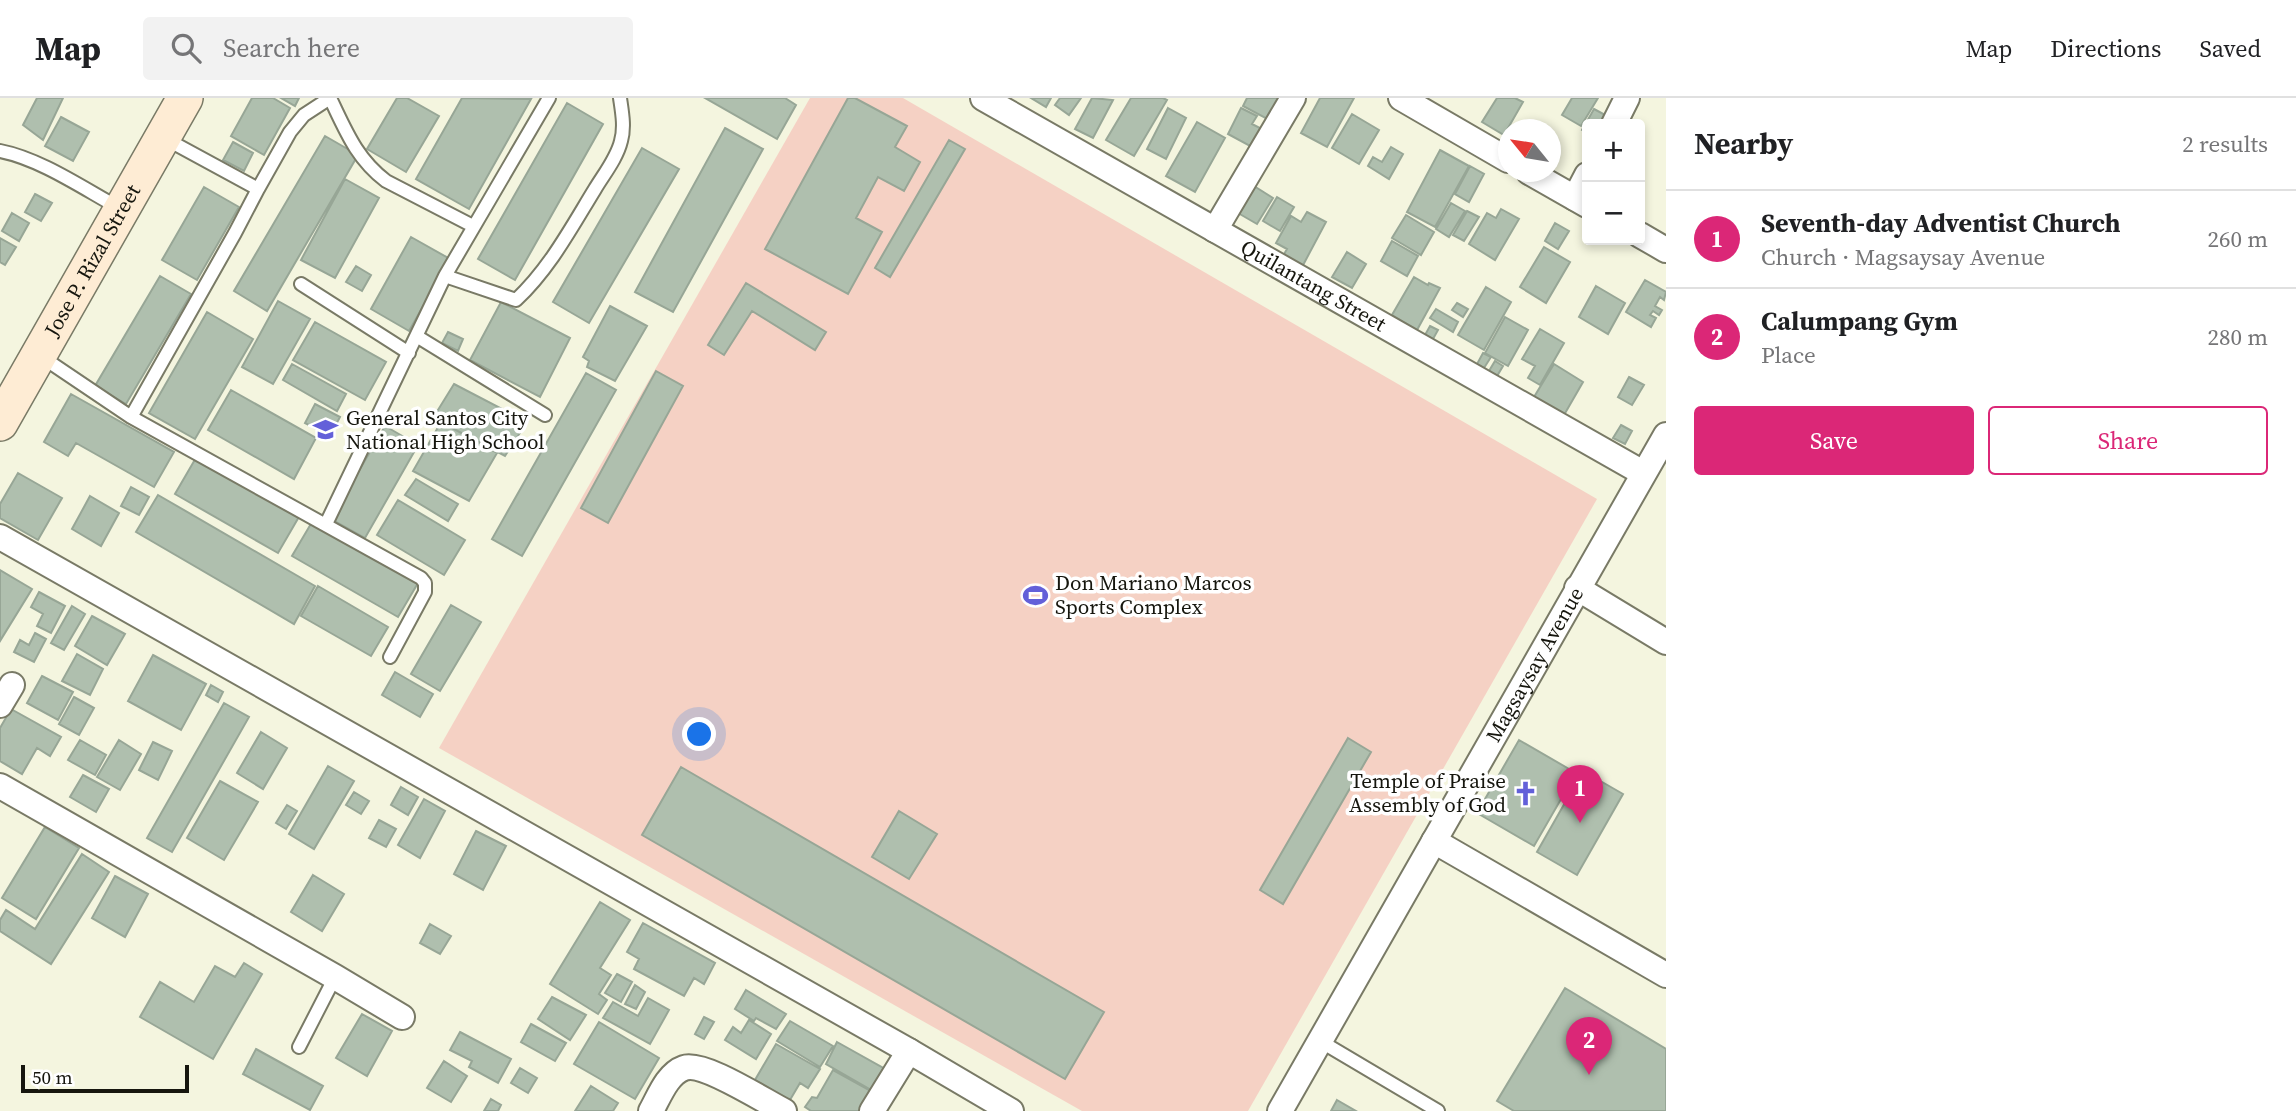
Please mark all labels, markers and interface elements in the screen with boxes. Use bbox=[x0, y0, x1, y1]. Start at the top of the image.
search box bbox=[143, 17, 633, 80]
text: Map bbox=[35, 26, 101, 71]
icon: search bbox=[167, 29, 205, 67]
text: Search here bbox=[223, 30, 360, 66]
text: Map bbox=[1965, 32, 2012, 65]
text: Directions bbox=[2050, 32, 2161, 65]
text: Saved bbox=[2199, 32, 2261, 65]
north arrow bbox=[1498, 119, 1561, 182]
map controls bbox=[1582, 119, 1645, 245]
button: + bbox=[1582, 119, 1645, 182]
text: Nearby bbox=[1694, 123, 1793, 164]
text: 2 results bbox=[2182, 128, 2268, 160]
street label: Jose P. Rizal Street bbox=[37, 179, 147, 343]
button: − bbox=[1582, 182, 1645, 245]
text: Seventh-day Adventist Church bbox=[1761, 205, 2121, 241]
text: 1 bbox=[1711, 223, 1723, 255]
text: 260 m bbox=[2207, 223, 2268, 255]
street label: Quilantang Street bbox=[1236, 232, 1392, 338]
text: Church · Magsaysay Avenue bbox=[1761, 241, 2045, 273]
text: Calumpang Gym bbox=[1761, 303, 1958, 339]
text: 2 bbox=[1711, 321, 1723, 353]
text: 280 m bbox=[2207, 321, 2268, 353]
text: Place bbox=[1761, 339, 1816, 371]
place label: General Santos City National High School bbox=[346, 403, 545, 456]
button: Save bbox=[1694, 406, 1974, 475]
button: Share bbox=[1988, 406, 2268, 475]
school or university icon: General Santos City National High School bbox=[312, 416, 340, 444]
place label: Don Mariano Marcos Sports Complex bbox=[1055, 568, 1252, 621]
sports icon: Don Mariano Marcos Sports Complex bbox=[1021, 581, 1049, 609]
street label: Magsaysay Avenue bbox=[1479, 582, 1590, 747]
your location bbox=[682, 717, 716, 751]
pin: 1 bbox=[1557, 765, 1603, 823]
place label: Temple of Praise Assembly of God bbox=[1349, 766, 1506, 819]
church icon: Temple of Praise Assembly of God bbox=[1512, 779, 1540, 807]
pin: 2 bbox=[1566, 1017, 1612, 1075]
scale bar bbox=[21, 1062, 189, 1094]
text: 50 m bbox=[32, 1064, 73, 1090]

